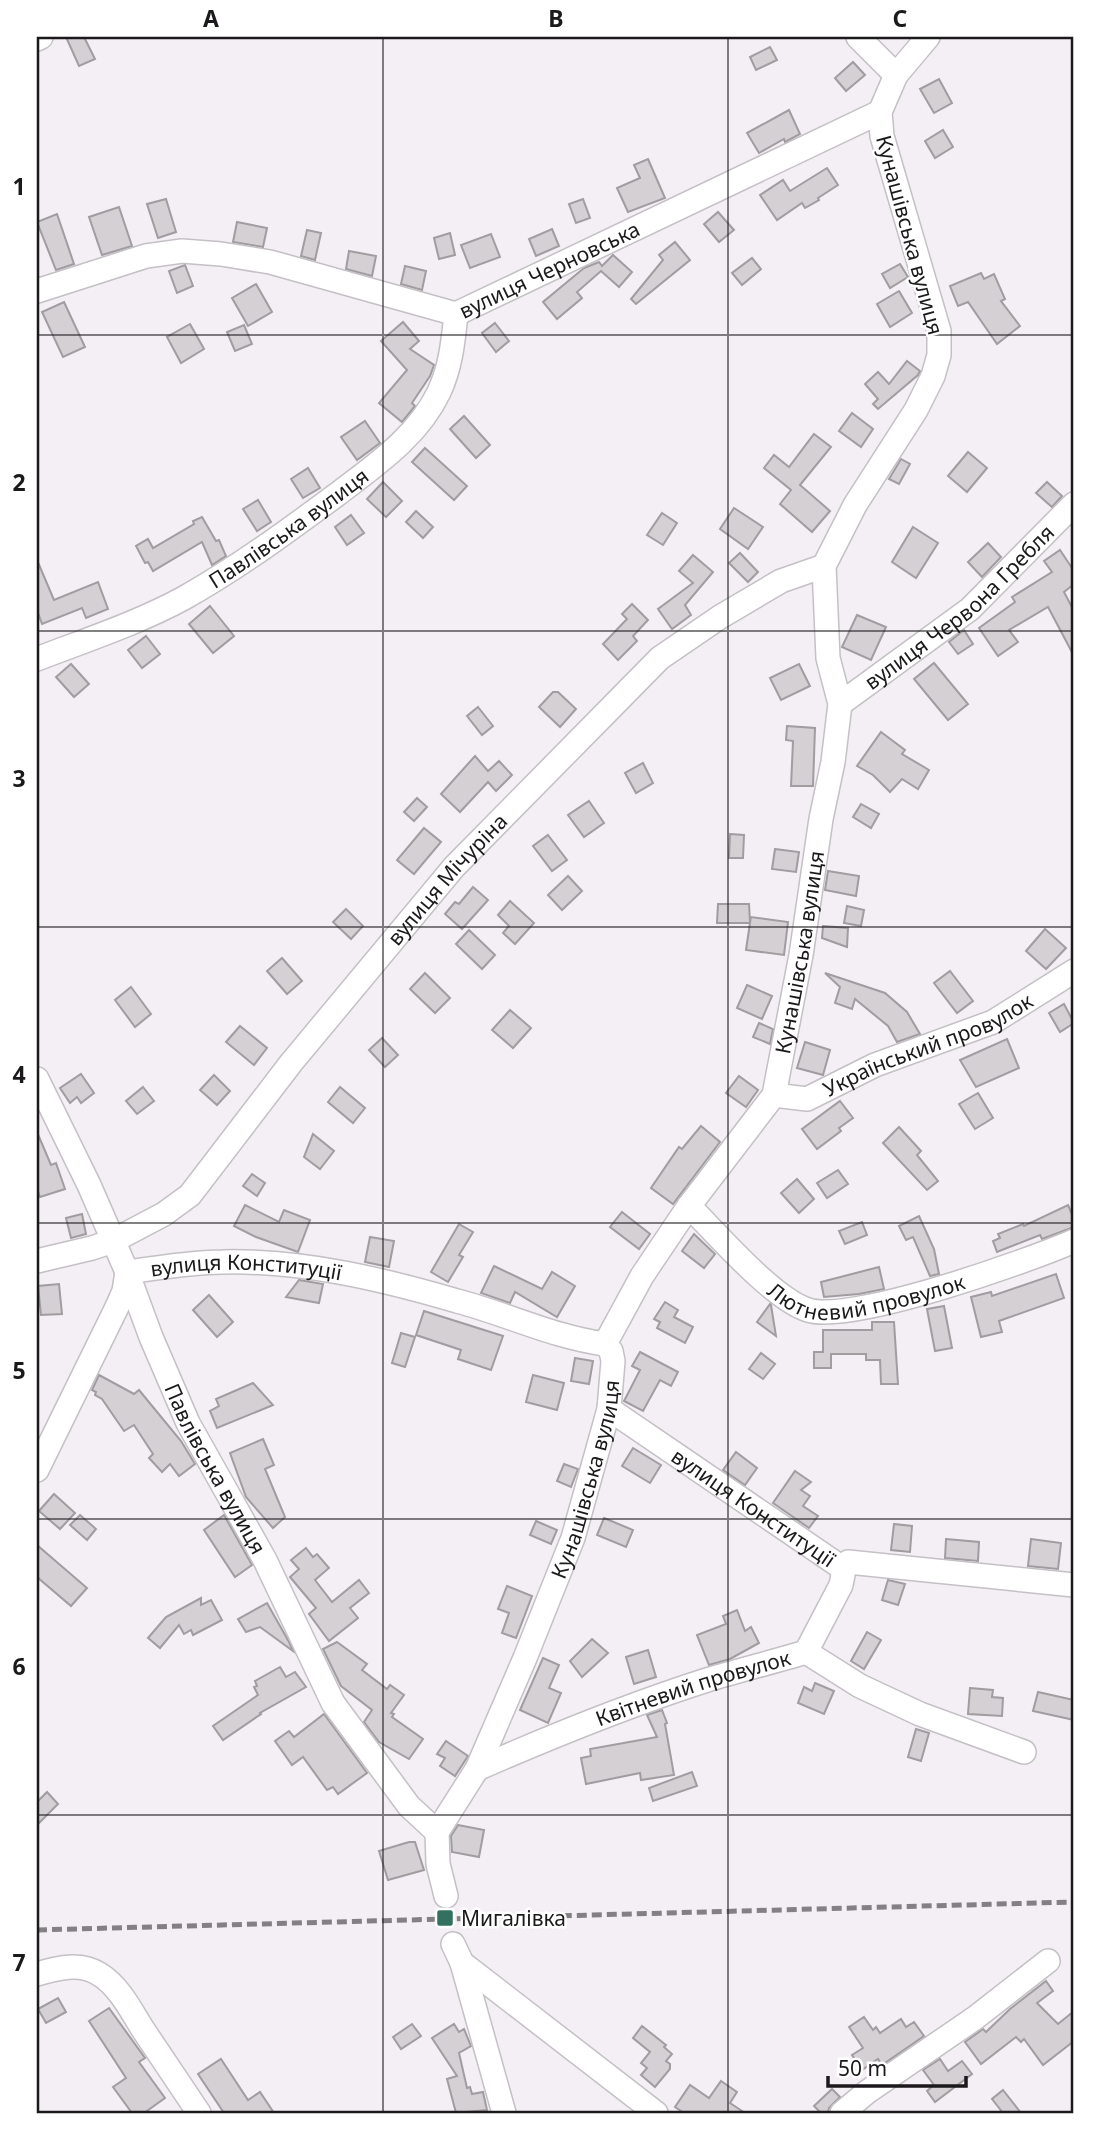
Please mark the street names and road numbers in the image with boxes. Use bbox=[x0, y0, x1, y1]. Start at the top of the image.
street label: Кунашівська вулиця bbox=[870, 132, 950, 338]
street label: вулиця Черновська bbox=[454, 215, 644, 325]
street label: Павлівська вулиця bbox=[203, 462, 374, 594]
street label: вулиця Червона Гребля bbox=[859, 518, 1060, 696]
street label: вулиця Мічуріна bbox=[381, 807, 513, 951]
street label: Кунашівська вулиця bbox=[768, 849, 830, 1056]
street label: Український провулок bbox=[818, 987, 1038, 1103]
street label: вулиця Конституції bbox=[148, 1248, 344, 1286]
street label: Лютневий провулок bbox=[767, 1264, 971, 1292]
street label: Павлівська вулиця bbox=[159, 1379, 273, 1559]
street label: Кунашівська вулиця bbox=[544, 1379, 625, 1583]
street label: вулиця Конституції bbox=[666, 1442, 841, 1573]
street label: Квітневий провулок bbox=[591, 1643, 794, 1732]

